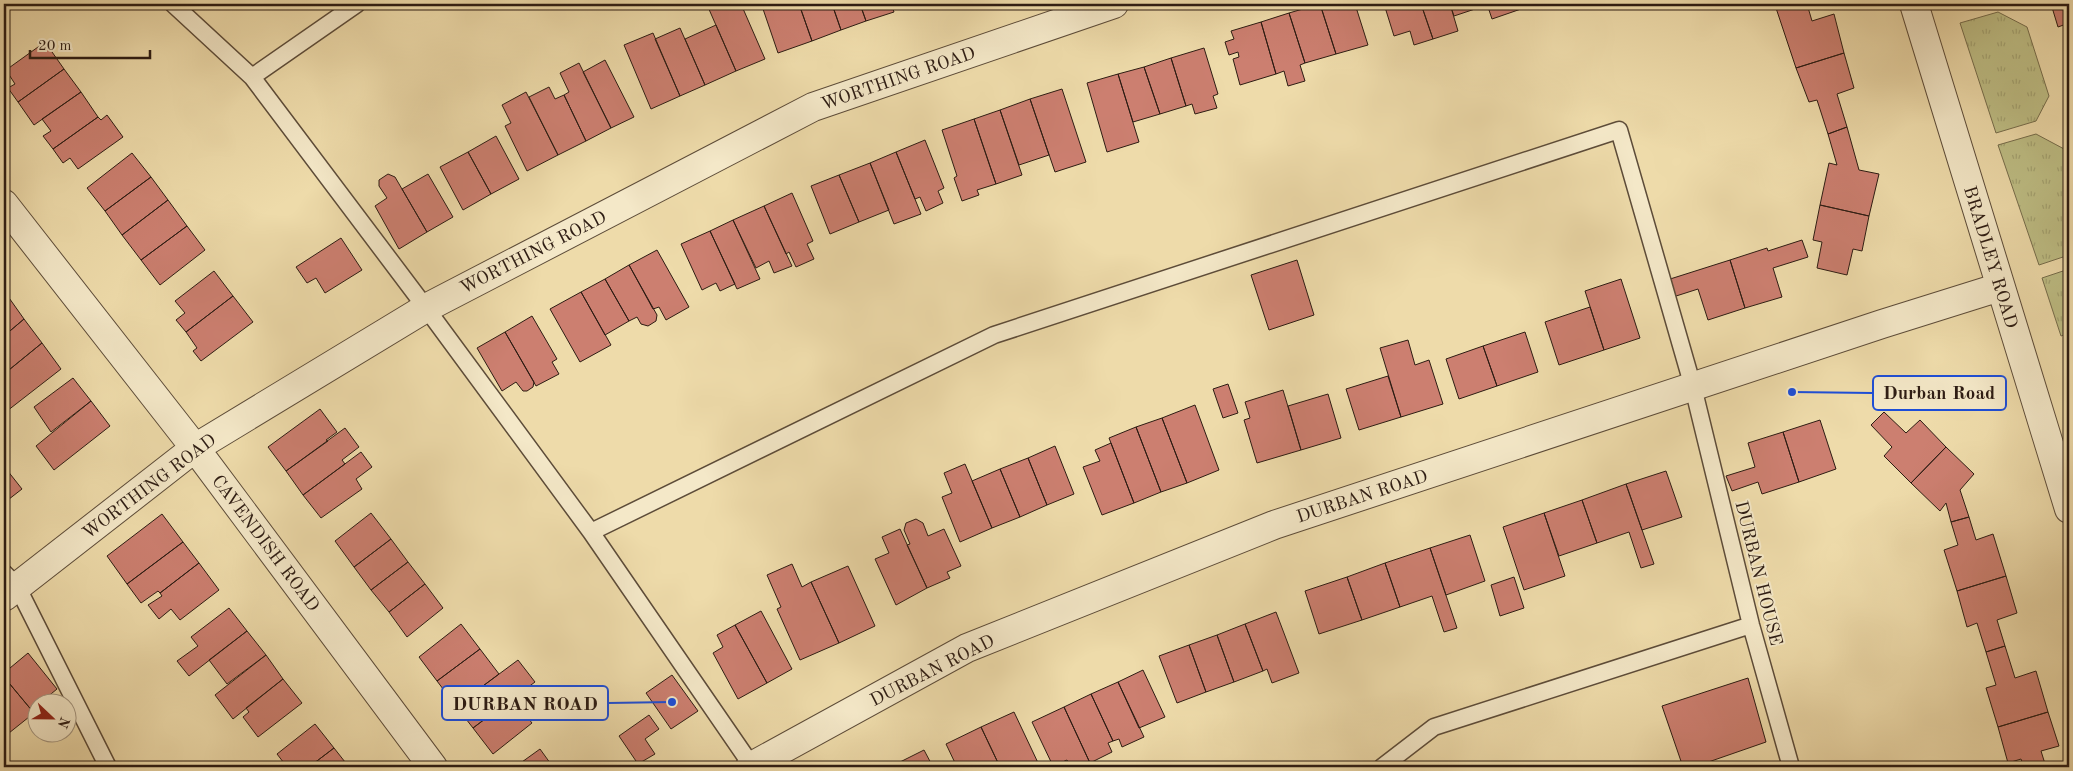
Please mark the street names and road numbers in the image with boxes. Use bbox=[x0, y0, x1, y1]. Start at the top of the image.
street label: WORTHING ROAD bbox=[819, 44, 978, 114]
street label: BRADLEY ROAD bbox=[1960, 184, 2020, 331]
street label: WORTHING ROAD bbox=[457, 208, 610, 298]
street label: WORTHING ROAD bbox=[80, 431, 220, 543]
street label: DURBAN ROAD bbox=[1295, 467, 1430, 527]
street label: CAVENDISH ROAD bbox=[208, 472, 322, 615]
street label: DURBAN HOUSE bbox=[1731, 499, 1785, 647]
street label: DURBAN ROAD bbox=[867, 632, 997, 710]

